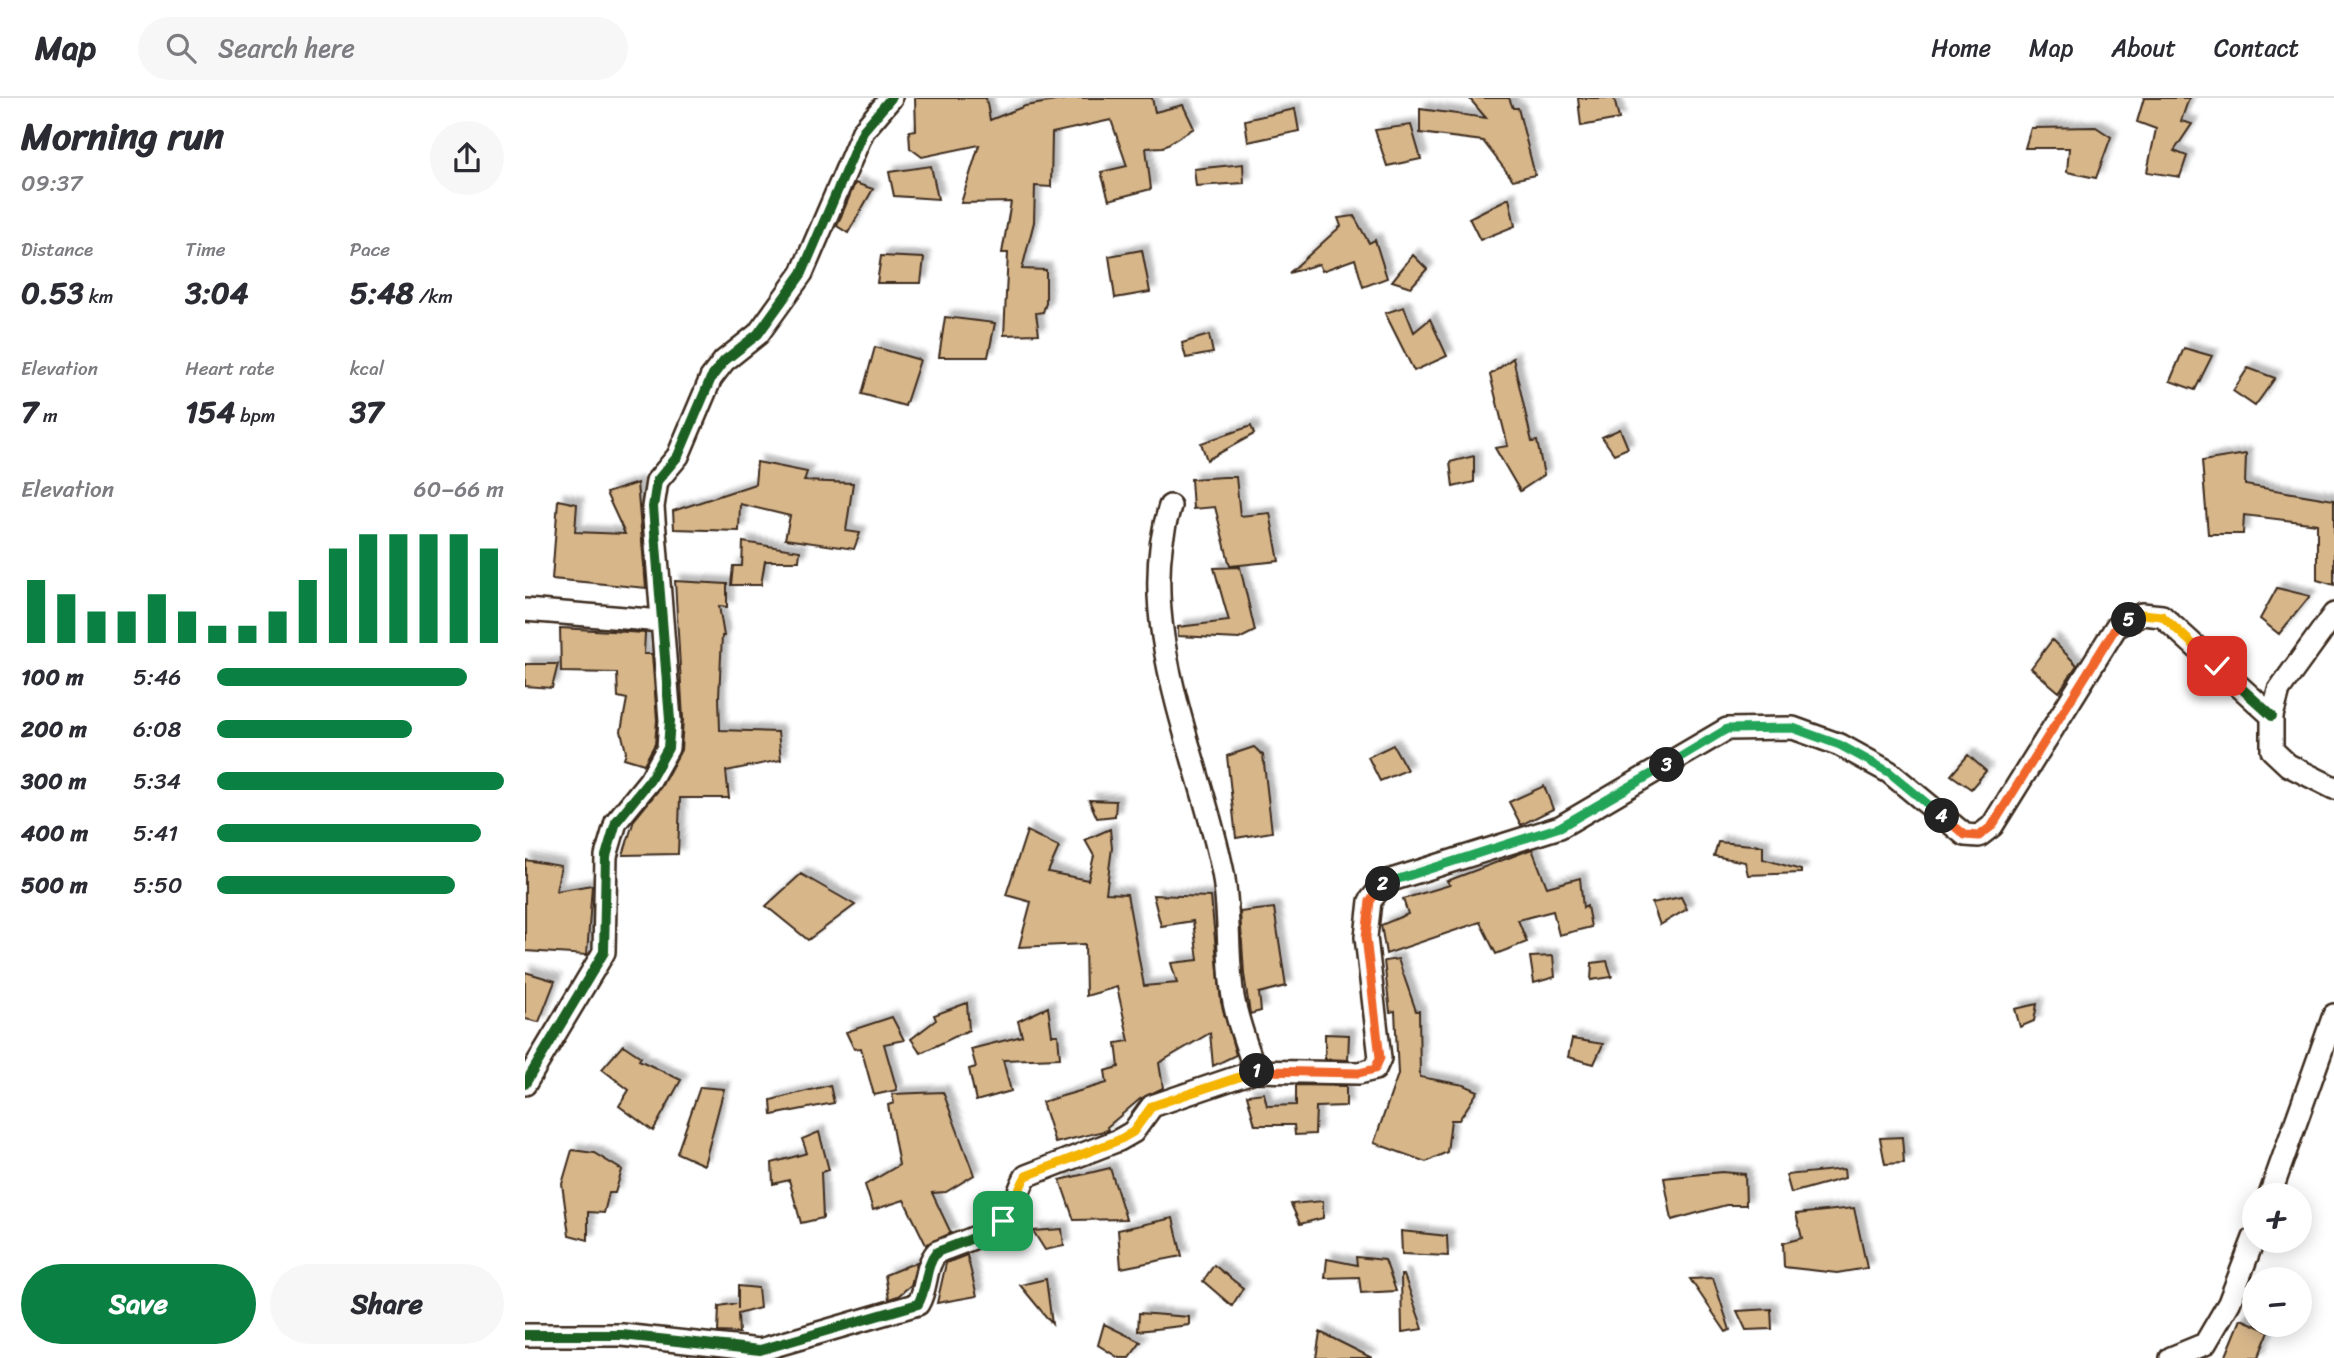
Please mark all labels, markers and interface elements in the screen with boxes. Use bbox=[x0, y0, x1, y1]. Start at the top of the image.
search box bbox=[138, 17, 628, 80]
text: Map bbox=[35, 19, 96, 77]
text: Search here bbox=[218, 25, 355, 71]
text: Home bbox=[1931, 27, 1991, 69]
text: Map bbox=[2029, 27, 2073, 69]
text: About bbox=[2111, 27, 2176, 69]
text: Contact bbox=[2214, 27, 2299, 69]
icon: search bbox=[162, 29, 200, 67]
text: Morning run bbox=[21, 103, 224, 170]
button: share bbox=[430, 121, 504, 195]
text: 09:37 bbox=[21, 163, 82, 204]
text: Distance bbox=[21, 233, 93, 266]
text: Time bbox=[185, 233, 226, 266]
text: Pace bbox=[350, 233, 390, 266]
text: 0.53 bbox=[21, 266, 84, 320]
text: 3:04 bbox=[185, 266, 249, 320]
text: 5:48 bbox=[350, 266, 414, 320]
text: km bbox=[84, 280, 113, 313]
text: /km bbox=[414, 280, 453, 313]
text: Elevation bbox=[21, 352, 98, 385]
text: Heart rate bbox=[185, 352, 275, 385]
text: kcal bbox=[350, 352, 384, 385]
text: 7 bbox=[21, 385, 38, 439]
text: 154 bbox=[185, 385, 235, 439]
text: 37 bbox=[350, 385, 383, 439]
text: m bbox=[38, 399, 58, 432]
text: bpm bbox=[235, 399, 275, 432]
text: Elevation bbox=[21, 469, 114, 510]
text: 60–66 m bbox=[414, 469, 504, 510]
pin: 5 bbox=[2111, 602, 2147, 638]
text: 5 bbox=[2123, 603, 2134, 636]
pin bbox=[2187, 636, 2247, 696]
icon: check bbox=[2198, 647, 2236, 685]
text: 100 m bbox=[21, 657, 84, 698]
text: 5:46 bbox=[133, 657, 181, 698]
text: 200 m bbox=[21, 709, 87, 750]
text: 6:08 bbox=[133, 709, 181, 750]
pin: 3 bbox=[1649, 748, 1685, 782]
text: 3 bbox=[1661, 748, 1672, 781]
text: 300 m bbox=[21, 761, 86, 802]
text: 5:34 bbox=[133, 761, 181, 802]
pin: 4 bbox=[1925, 798, 1959, 834]
text: 4 bbox=[1936, 799, 1947, 832]
text: 400 m bbox=[21, 813, 88, 854]
text: 5:41 bbox=[133, 813, 178, 854]
text: 500 m bbox=[21, 865, 88, 906]
text: 5:50 bbox=[133, 865, 183, 906]
pin: 2 bbox=[1365, 866, 1401, 902]
text: 2 bbox=[1377, 867, 1388, 900]
pin: 1 bbox=[1239, 1054, 1275, 1088]
text: 1 bbox=[1252, 1054, 1261, 1087]
map controls bbox=[2242, 1183, 2312, 1337]
button: + bbox=[2242, 1183, 2312, 1253]
pin bbox=[973, 1191, 1033, 1251]
icon: arrive bbox=[984, 1202, 1022, 1240]
button: Save bbox=[21, 1264, 256, 1344]
button: Share bbox=[270, 1264, 504, 1344]
button: − bbox=[2242, 1267, 2312, 1337]

